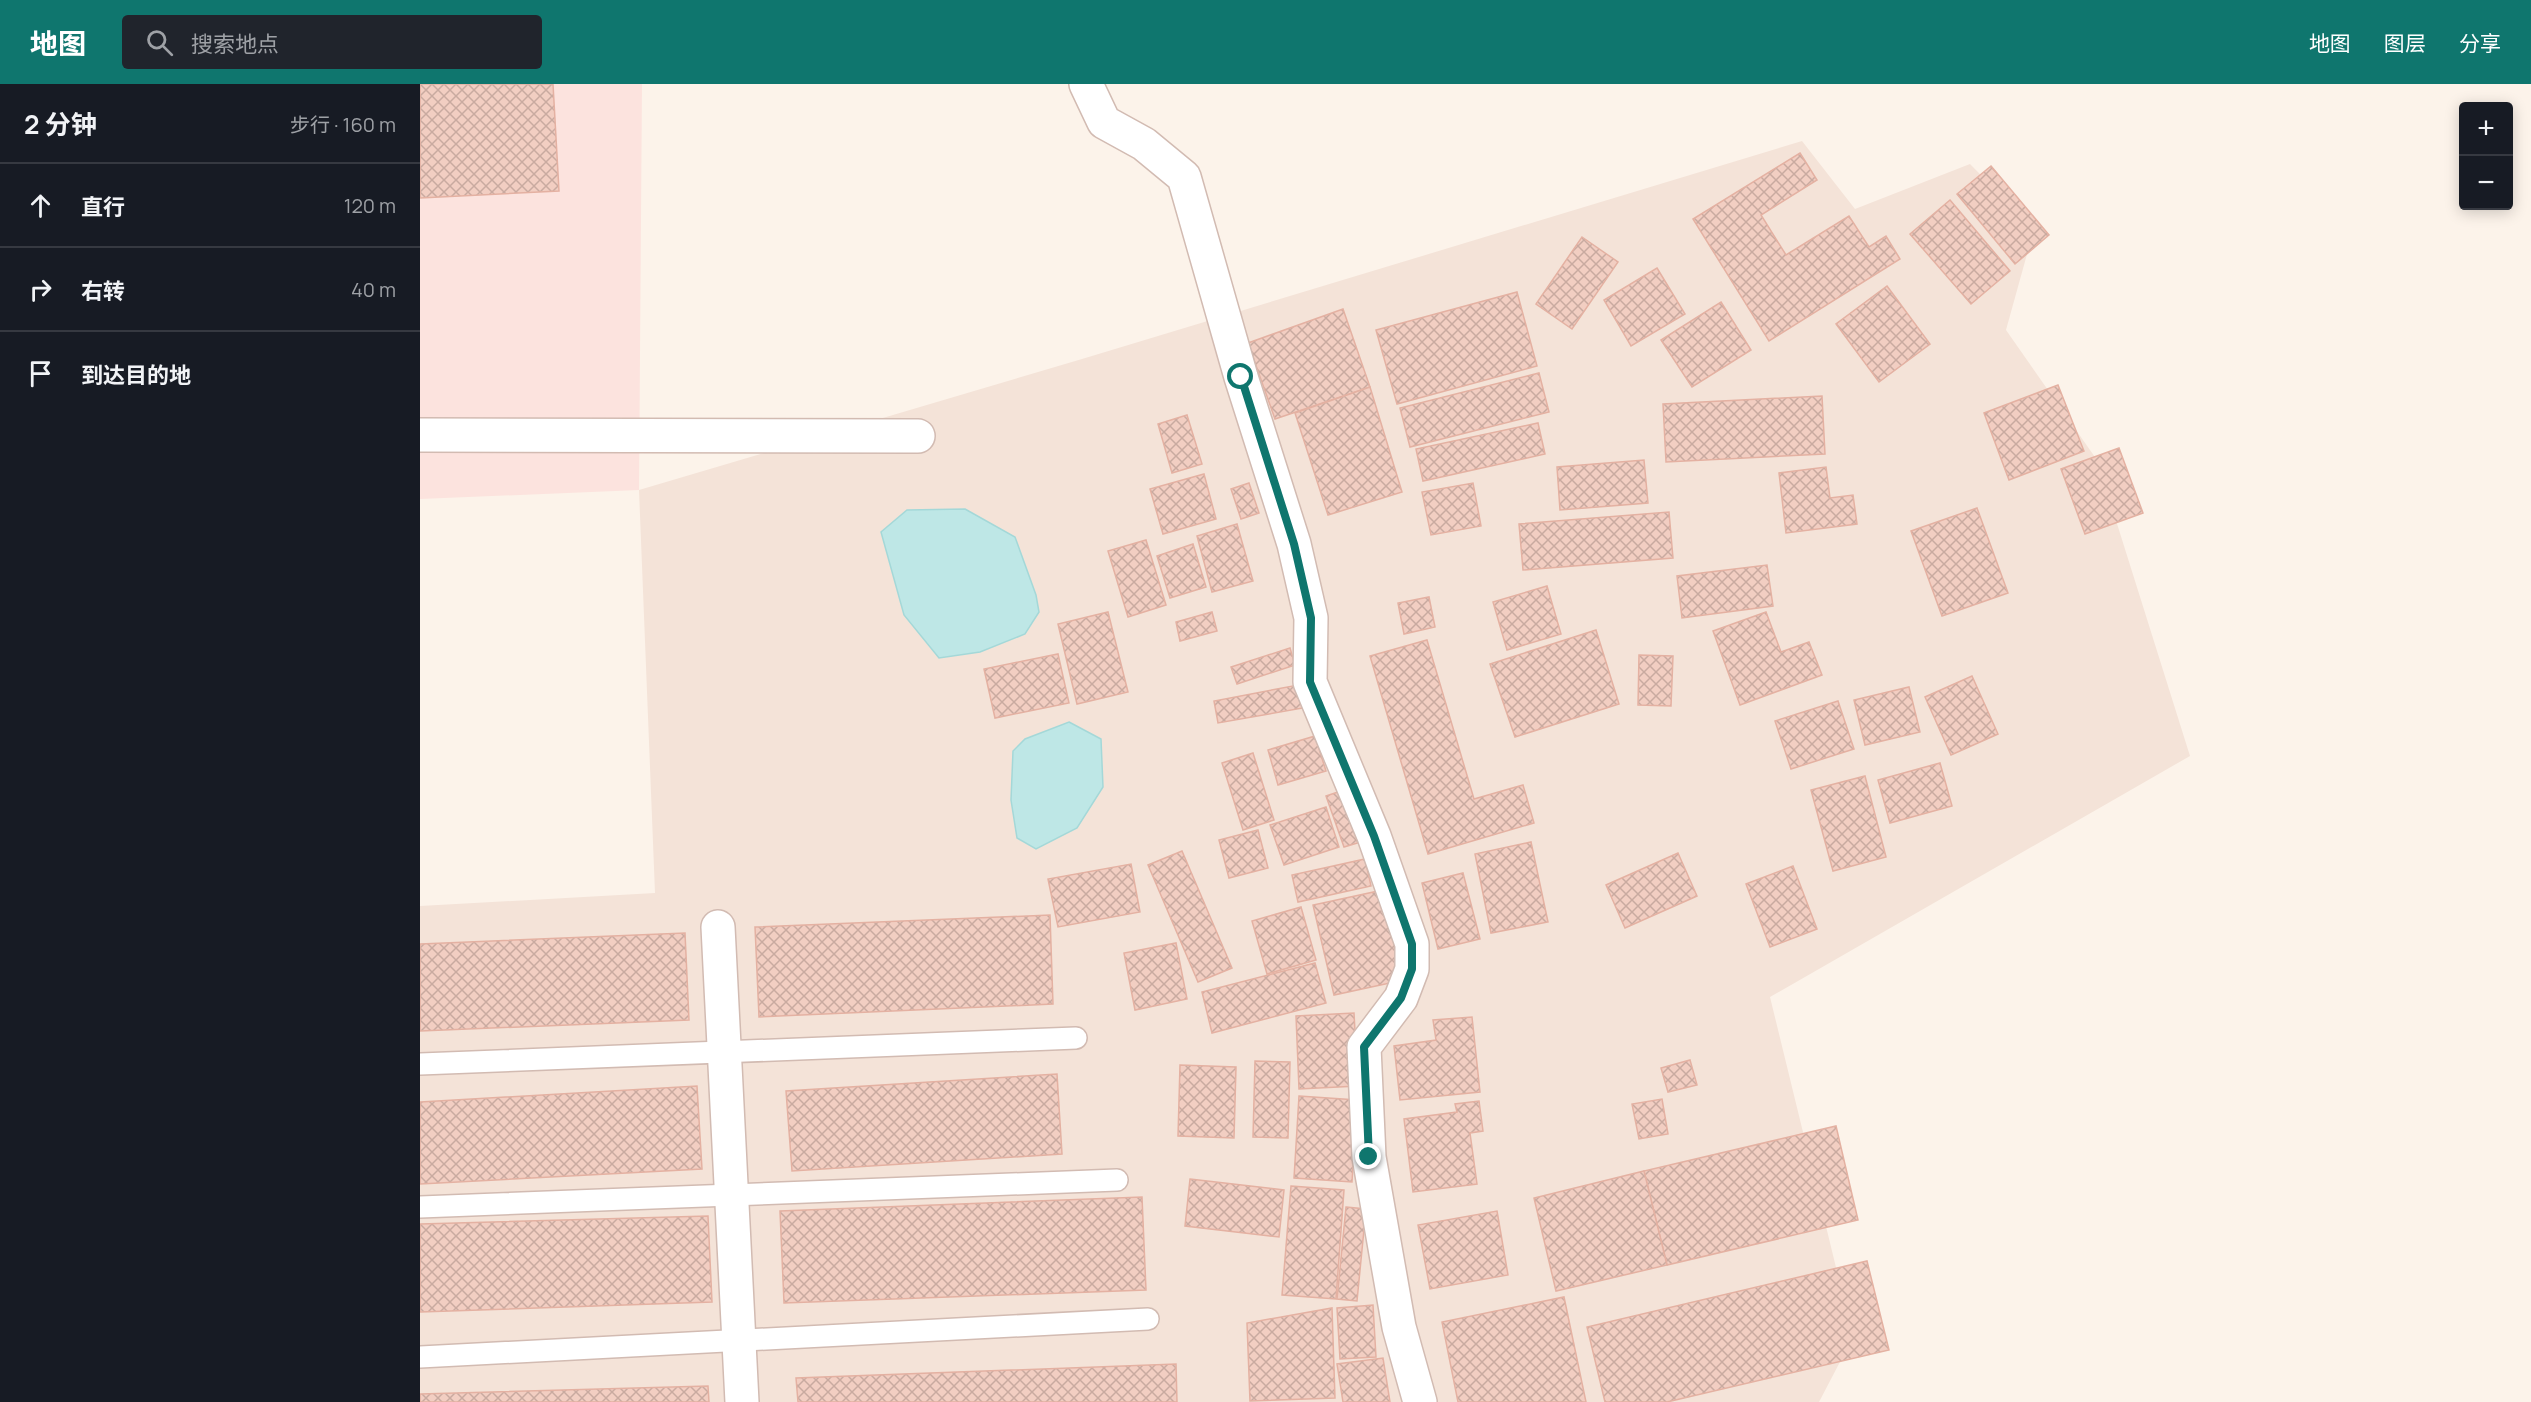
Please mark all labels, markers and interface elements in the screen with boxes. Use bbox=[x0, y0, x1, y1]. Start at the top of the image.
search box bbox=[122, 15, 542, 69]
text: 地图 bbox=[30, 24, 86, 62]
icon: search bbox=[143, 26, 176, 59]
text: 搜索地点 bbox=[191, 29, 279, 59]
text: 地图 bbox=[2309, 29, 2351, 57]
text: 图层 bbox=[2384, 29, 2426, 57]
text: 分享 bbox=[2459, 29, 2501, 57]
map controls bbox=[2459, 102, 2513, 210]
button: + bbox=[2459, 102, 2513, 156]
text: 2 分钟 bbox=[24, 106, 97, 142]
text: 步行 · 160 m bbox=[290, 111, 396, 138]
button: − bbox=[2459, 156, 2513, 210]
icon: ahead bbox=[24, 189, 57, 222]
text: 直行 bbox=[81, 192, 125, 222]
text: 120 m bbox=[344, 192, 396, 219]
icon: right bbox=[24, 273, 57, 306]
text: 右转 bbox=[81, 276, 125, 306]
text: 40 m bbox=[351, 276, 396, 303]
icon: arrive bbox=[24, 357, 57, 390]
text: 到达目的地 bbox=[81, 360, 191, 390]
route start bbox=[1227, 363, 1253, 389]
route end bbox=[1355, 1143, 1381, 1169]

